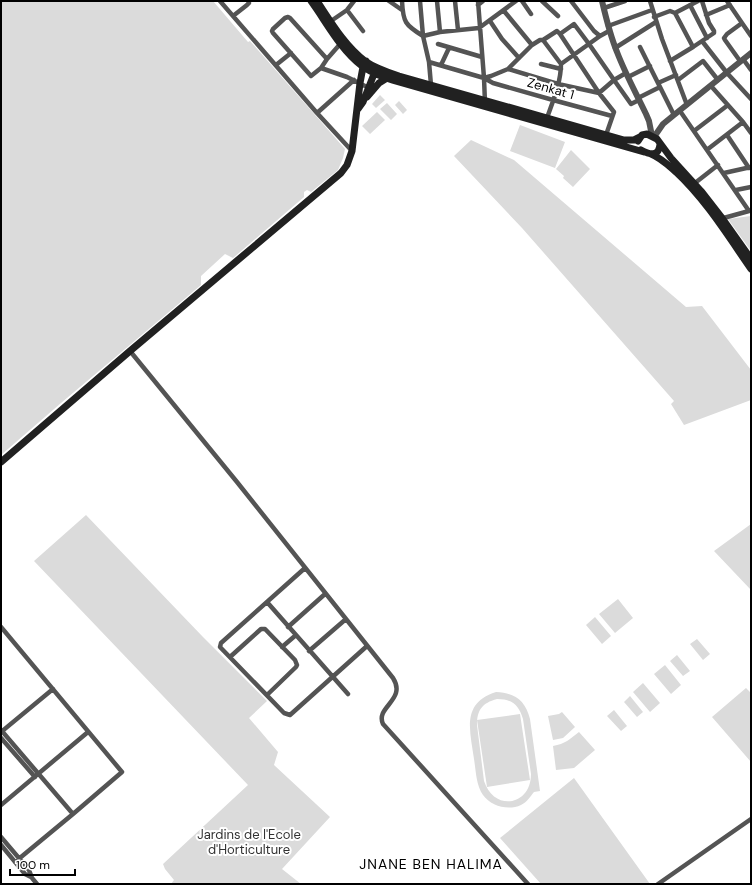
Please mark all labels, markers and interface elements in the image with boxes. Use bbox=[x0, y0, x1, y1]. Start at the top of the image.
street label: Zenkat 1 bbox=[526, 74, 576, 103]
park label: Jardins de I'Ecole d'Horticulture bbox=[197, 826, 301, 858]
scale bar bbox=[10, 851, 75, 877]
district label: JNANE BEN HALIMA bbox=[359, 855, 503, 873]
text: 100 m bbox=[16, 857, 50, 873]

